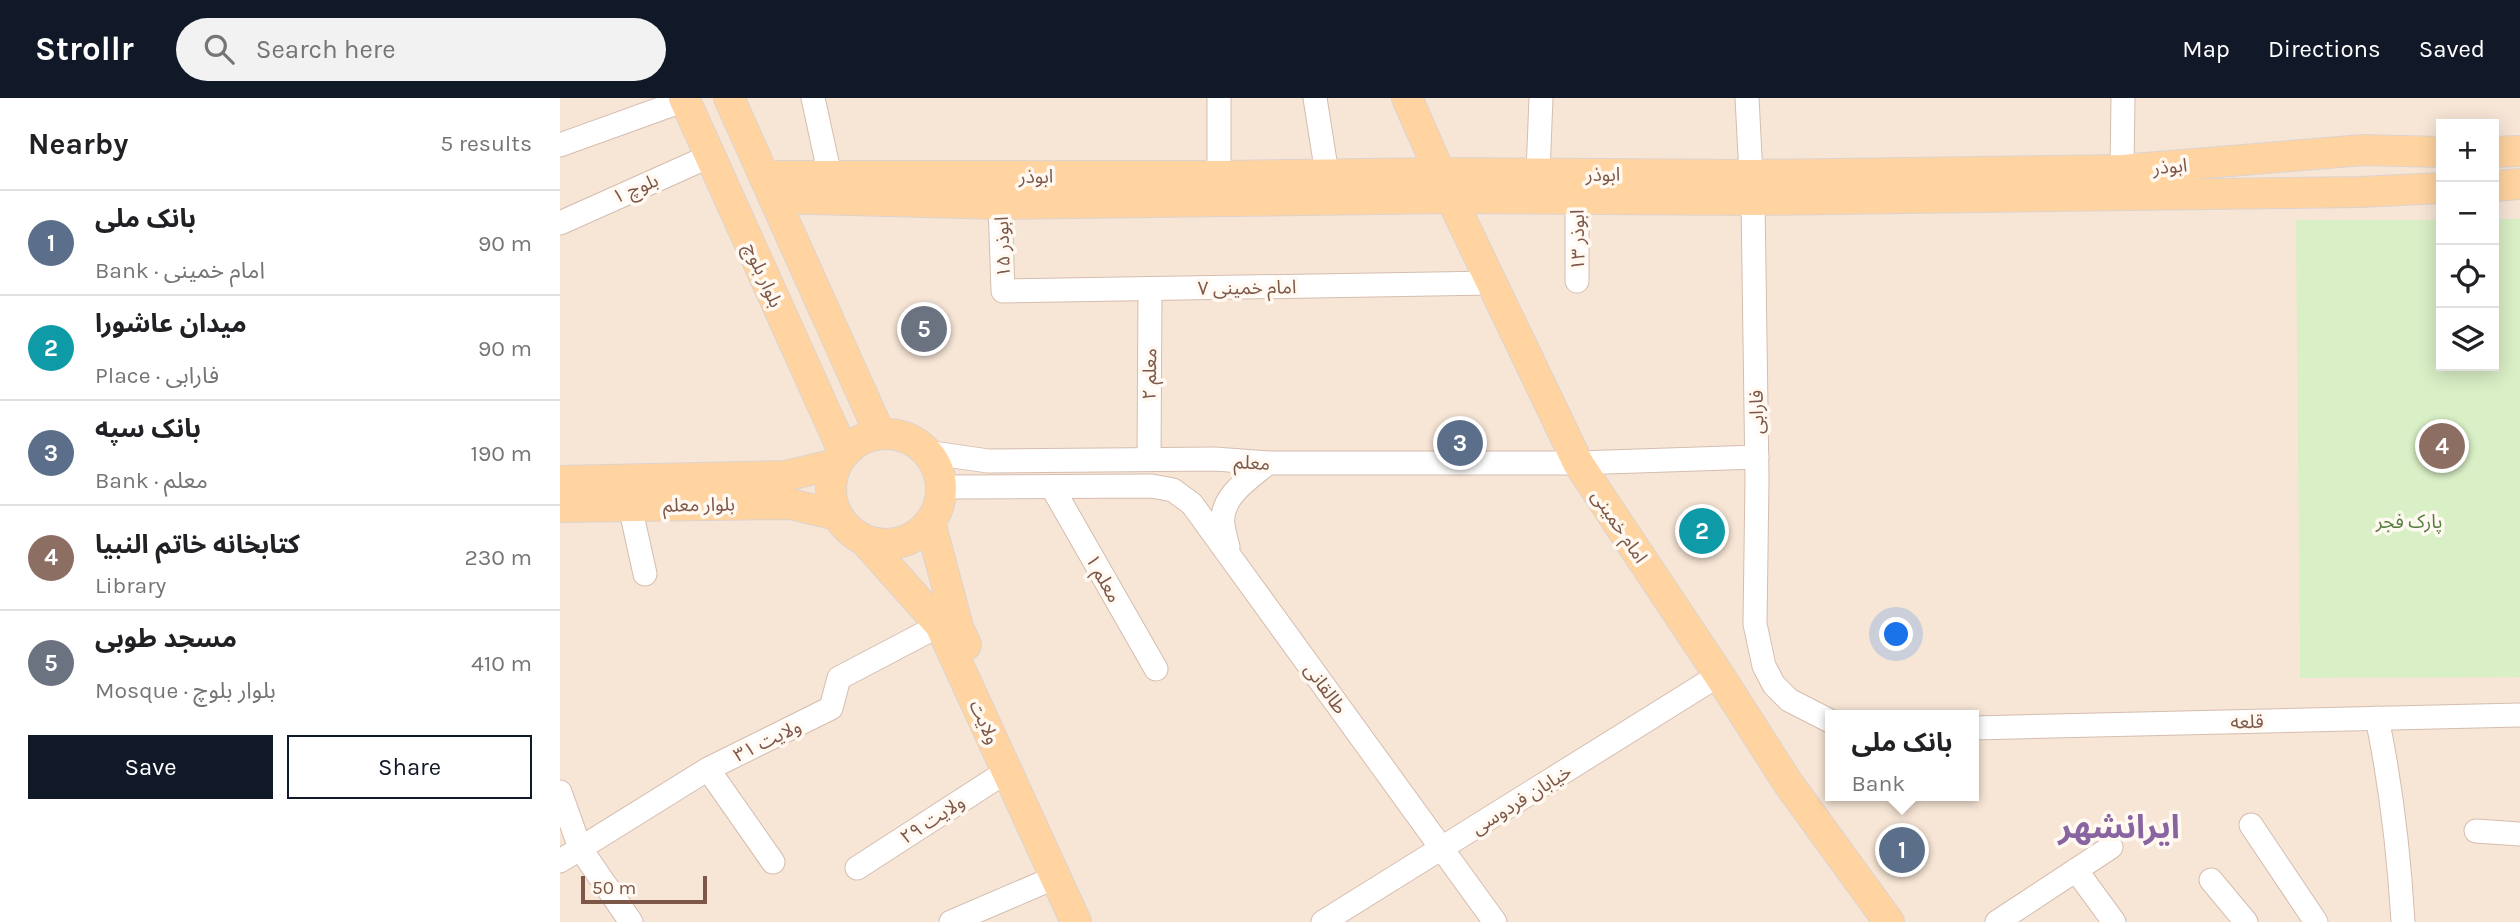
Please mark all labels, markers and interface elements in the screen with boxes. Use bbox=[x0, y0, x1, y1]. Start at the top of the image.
search box bbox=[176, 18, 666, 81]
text: Strollr bbox=[35, 30, 134, 68]
icon: search bbox=[200, 30, 238, 68]
text: Search here bbox=[256, 34, 396, 65]
text: Map bbox=[2182, 35, 2230, 63]
text: Directions bbox=[2268, 35, 2381, 63]
text: Saved bbox=[2419, 35, 2485, 63]
map controls bbox=[2436, 119, 2499, 371]
button: + bbox=[2436, 119, 2499, 182]
text: Nearby bbox=[28, 126, 128, 162]
text: 5 results bbox=[440, 130, 532, 157]
street label: ابوذر bbox=[2151, 155, 2188, 180]
street label: ابوذر bbox=[1585, 164, 1620, 186]
street label: ابوذر bbox=[1018, 166, 1053, 188]
street label: بلوچ ۱ bbox=[609, 169, 662, 210]
button: − bbox=[2436, 182, 2499, 245]
text: بانک ملی bbox=[95, 203, 196, 234]
street label: ابوذر ۱۳ bbox=[1567, 210, 1589, 270]
street label: ابوذر ۱۵ bbox=[991, 216, 1015, 278]
text: 1 bbox=[47, 230, 55, 257]
text: 90 m bbox=[478, 230, 532, 257]
street label: بلوار بلوچ bbox=[737, 240, 787, 312]
button: locate bbox=[2436, 245, 2499, 308]
text: Bank · امام خمینی bbox=[95, 257, 265, 284]
street label: امام خمینی ۷ bbox=[1197, 276, 1297, 303]
pin: 5 bbox=[901, 303, 947, 355]
text: میدان عاشورا bbox=[95, 308, 247, 339]
button: layers bbox=[2436, 308, 2499, 371]
text: 2 bbox=[44, 335, 58, 362]
text: 90 m bbox=[478, 335, 532, 362]
street label: معلم ۲ bbox=[1139, 348, 1164, 400]
text: Place · فارابی bbox=[95, 362, 219, 389]
street label: فارابی bbox=[1746, 390, 1768, 434]
text: بانک سپه bbox=[95, 413, 201, 444]
pin: 3 bbox=[1437, 417, 1483, 469]
pin: 4 bbox=[2419, 420, 2465, 472]
text: 3 bbox=[44, 440, 58, 467]
text: 190 m bbox=[470, 440, 532, 467]
street label: معلم bbox=[1233, 451, 1271, 478]
text: Bank · معلم bbox=[95, 467, 208, 494]
street label: امام خمینی bbox=[1584, 486, 1652, 569]
street label: بلوار معلم bbox=[663, 493, 735, 520]
pin: 2 bbox=[1679, 505, 1725, 557]
park label: پارک فجر bbox=[2375, 511, 2442, 534]
text: کتابخانه خاتم النبیا bbox=[95, 529, 300, 560]
text: 4 bbox=[44, 544, 58, 571]
text: 230 m bbox=[464, 544, 532, 571]
street label: معلم ۱ bbox=[1078, 551, 1125, 608]
text: Library bbox=[95, 572, 166, 599]
your location bbox=[1879, 617, 1913, 651]
text: مسجد طوبی bbox=[95, 623, 237, 654]
text: 5 bbox=[44, 650, 58, 677]
text: 410 m bbox=[471, 650, 532, 677]
street label: طالقانی bbox=[1299, 659, 1351, 718]
text: Mosque · بلوار بلوچ bbox=[95, 677, 276, 704]
street label: ولایت bbox=[964, 697, 1004, 748]
popup bbox=[1825, 710, 1979, 801]
street label: قلعه bbox=[2230, 711, 2264, 733]
street label: ولایت ۳۱ bbox=[730, 715, 805, 767]
text: بانک ملی bbox=[1852, 727, 1952, 758]
button: Save bbox=[28, 735, 273, 799]
button: Share bbox=[287, 735, 532, 799]
street label: خیابان فردوسی bbox=[1467, 760, 1576, 839]
text: Bank bbox=[1852, 770, 1905, 797]
street label: ولایت ۲۹ bbox=[896, 791, 969, 849]
district label: ایرانشهر bbox=[2056, 808, 2180, 846]
pin: 1 bbox=[1879, 824, 1925, 876]
scale bar bbox=[581, 873, 707, 905]
text: 50 m bbox=[592, 877, 636, 899]

